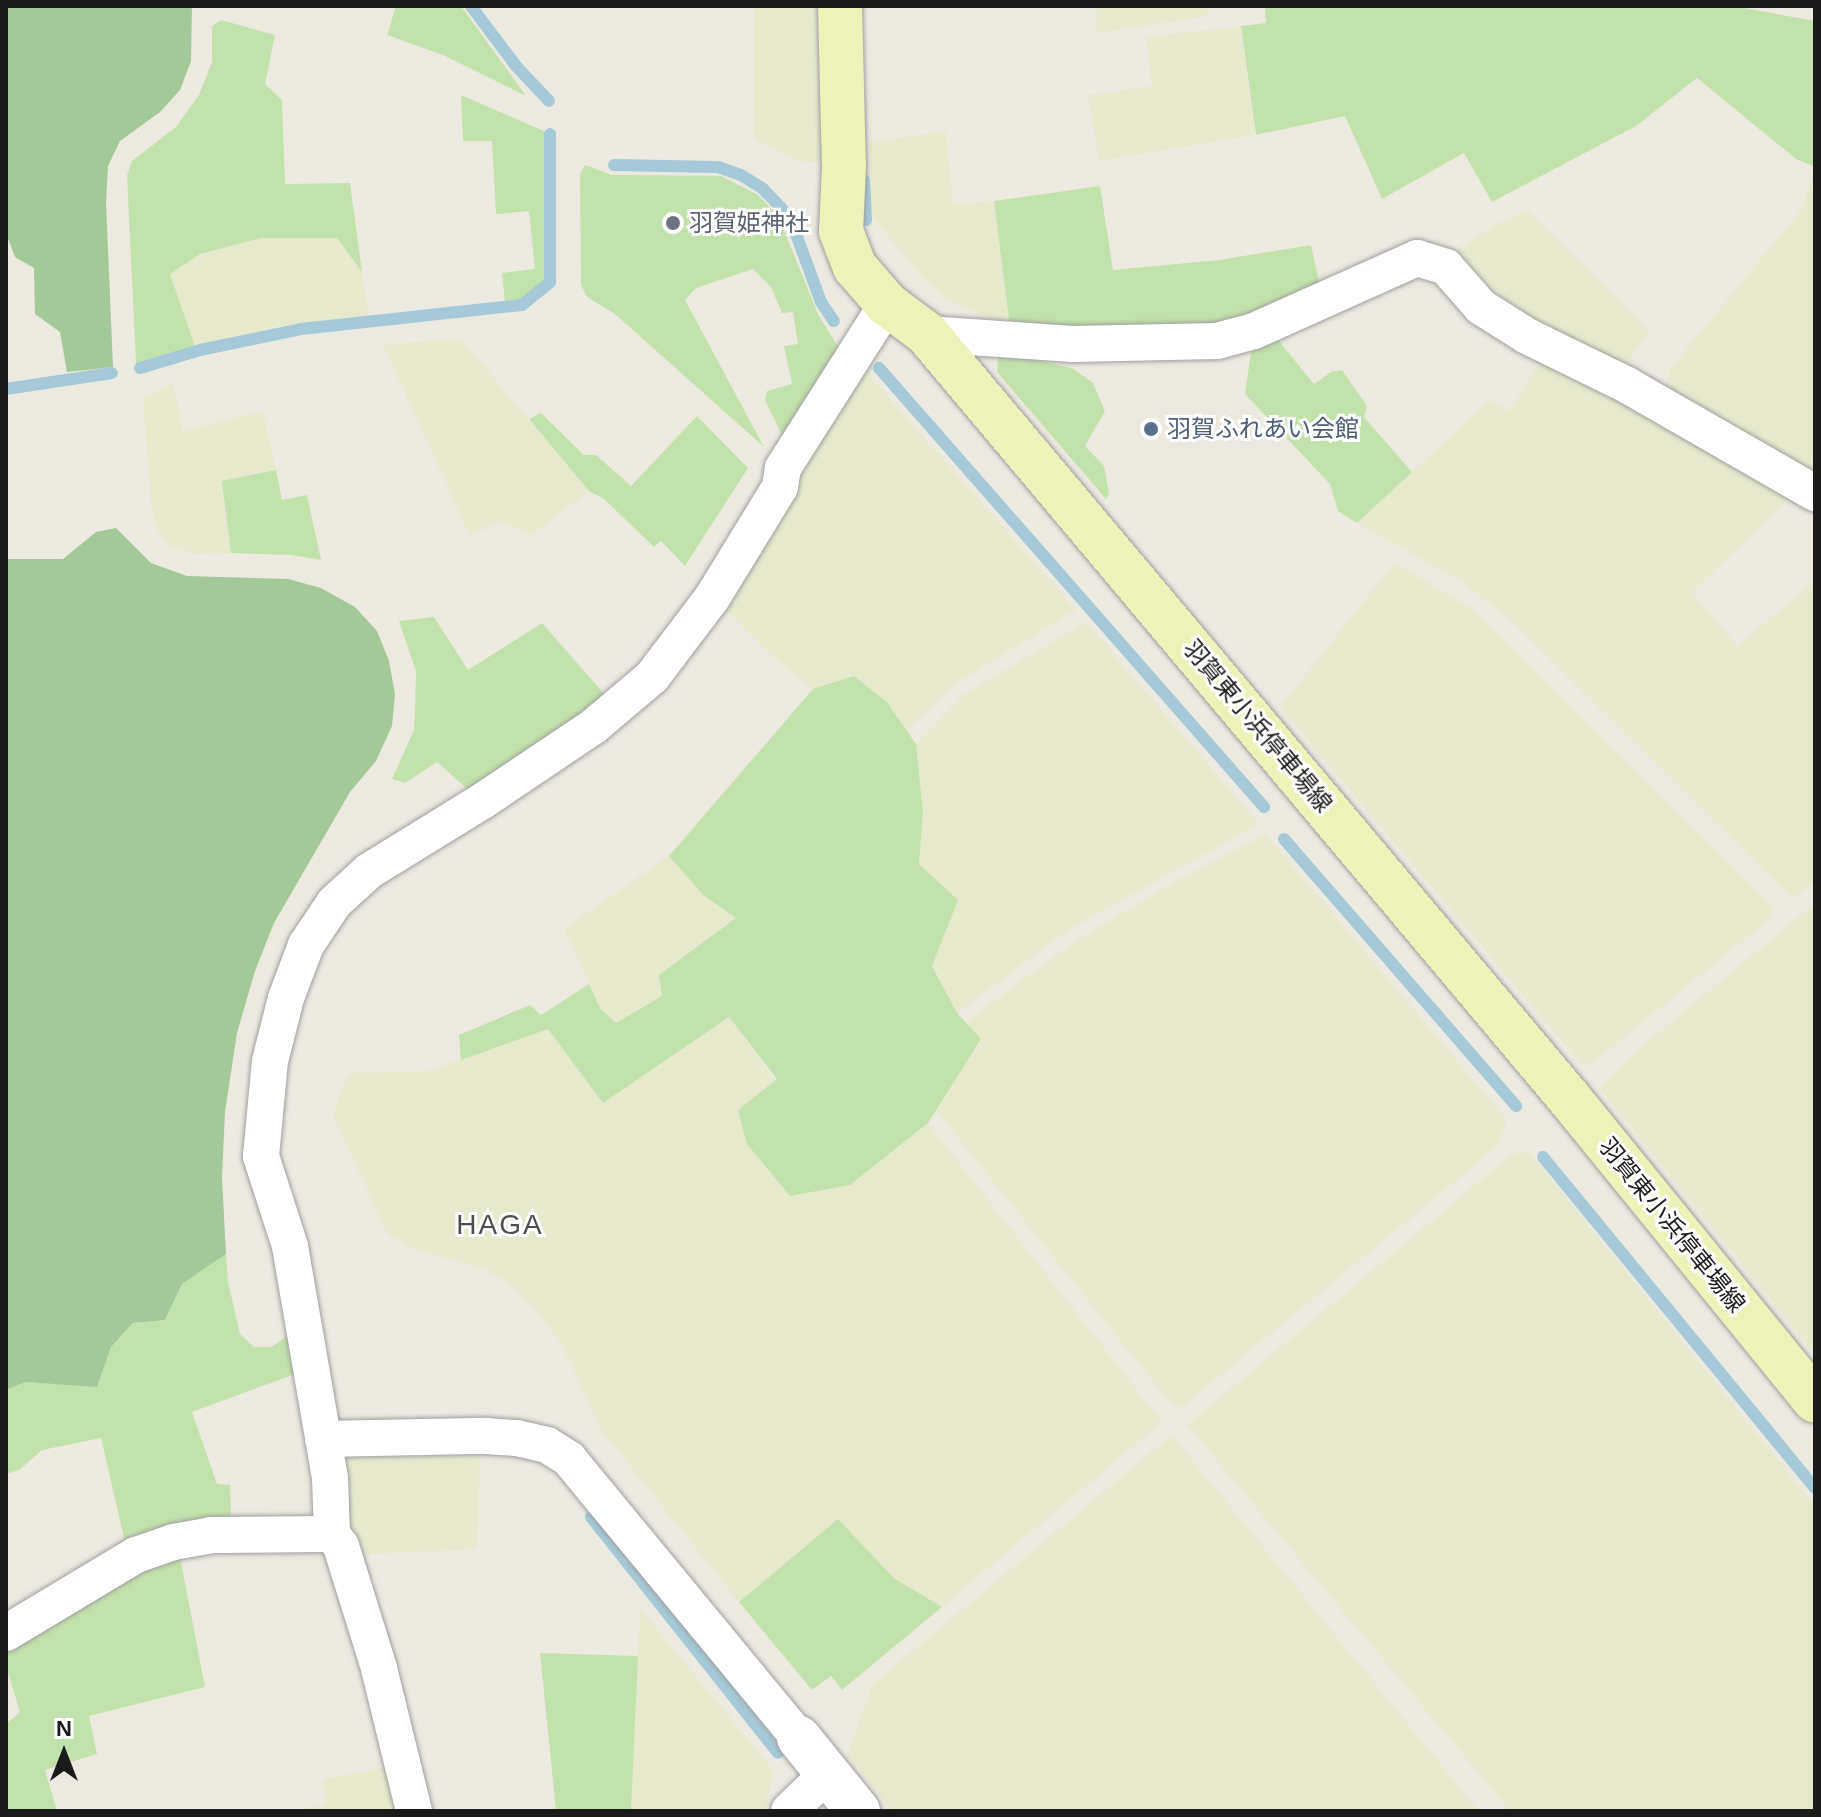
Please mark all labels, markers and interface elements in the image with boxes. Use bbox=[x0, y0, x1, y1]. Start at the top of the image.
place label: 羽賀姫神社 bbox=[689, 209, 809, 237]
marker: 羽賀姫神社 bbox=[664, 214, 682, 232]
place label: 羽賀ふれあい会館 bbox=[1167, 415, 1359, 443]
marker: 羽賀ふれあい会館 bbox=[1142, 420, 1160, 438]
street label: 羽賀東小浜停車場線 bbox=[1178, 634, 1338, 818]
street label: 羽賀東小浜停車場線 bbox=[1593, 1132, 1751, 1318]
district label: HAGA bbox=[456, 1208, 544, 1242]
north arrow bbox=[24, 1713, 104, 1793]
text: N bbox=[56, 1716, 72, 1741]

